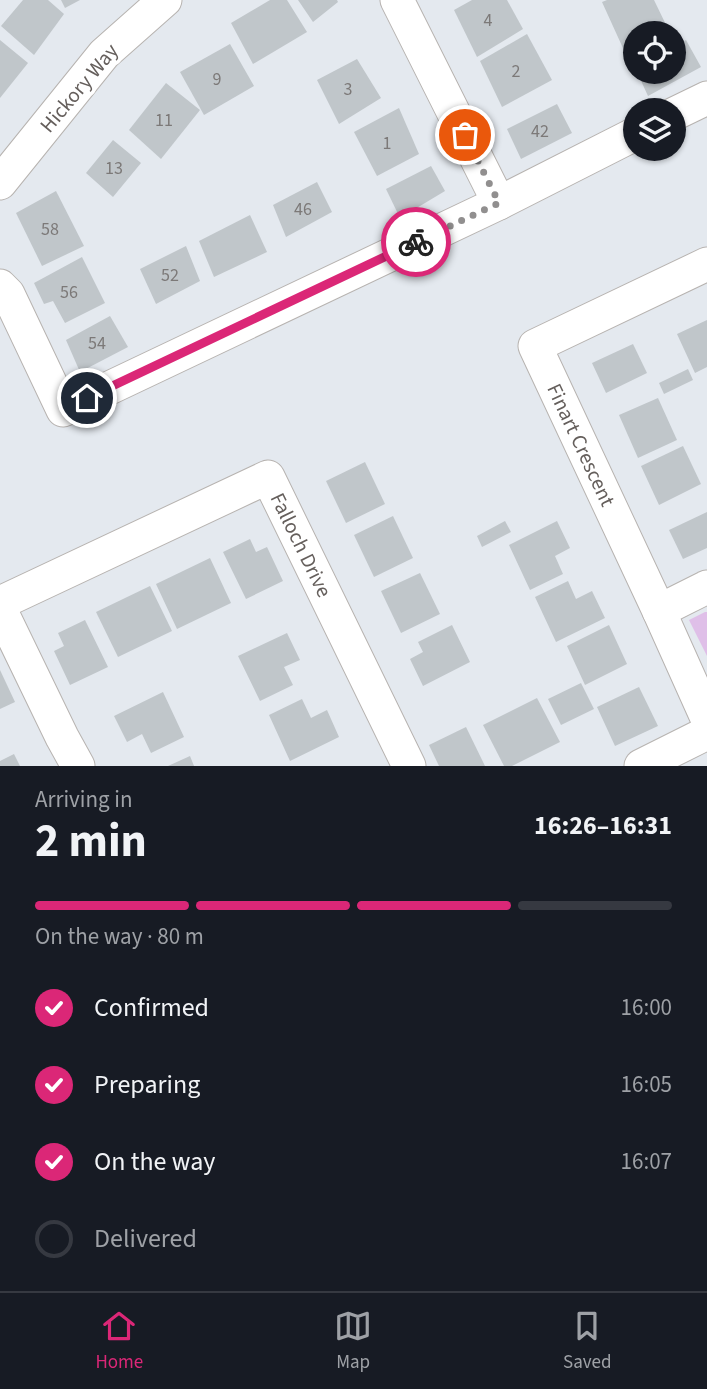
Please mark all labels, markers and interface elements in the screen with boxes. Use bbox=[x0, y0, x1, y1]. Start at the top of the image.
house number: 4 bbox=[484, 8, 493, 33]
map controls bbox=[623, 21, 686, 161]
button: locate bbox=[623, 21, 686, 84]
street label: Hickory Way bbox=[33, 37, 125, 139]
house number: 2 bbox=[512, 59, 521, 84]
house number: 9 bbox=[213, 67, 222, 92]
house number: 3 bbox=[344, 77, 353, 102]
button: layers bbox=[623, 98, 686, 161]
pin bbox=[435, 105, 495, 165]
house number: 11 bbox=[155, 108, 173, 133]
icon: bag bbox=[446, 116, 484, 154]
house number: 42 bbox=[531, 119, 549, 144]
house number: 1 bbox=[383, 131, 391, 156]
house number: 13 bbox=[105, 156, 123, 181]
house number: 46 bbox=[294, 197, 312, 222]
courier bbox=[381, 207, 451, 277]
house number: 58 bbox=[41, 217, 59, 242]
icon: bike bbox=[397, 223, 435, 261]
house number: 52 bbox=[161, 263, 179, 288]
house number: 56 bbox=[60, 280, 78, 305]
house number: 54 bbox=[88, 331, 106, 356]
pin bbox=[57, 368, 117, 428]
icon: home bbox=[68, 379, 106, 417]
street label: Finart Crescent bbox=[539, 379, 623, 511]
street label: Falloch Drive bbox=[263, 488, 339, 602]
text: Arriving in bbox=[35, 783, 133, 816]
text: 16:26–16:31 bbox=[534, 807, 672, 844]
text: 2 min bbox=[35, 809, 147, 874]
text: On the way · 80 m bbox=[35, 920, 204, 953]
icon: check bbox=[35, 989, 73, 1027]
text: Confirmed bbox=[94, 989, 209, 1026]
text: 16:00 bbox=[621, 991, 672, 1024]
icon: check bbox=[35, 1066, 73, 1104]
text: Preparing bbox=[94, 1066, 200, 1103]
text: 16:05 bbox=[621, 1068, 672, 1101]
icon: check bbox=[35, 1143, 73, 1181]
text: On the way bbox=[94, 1143, 215, 1180]
text: 16:07 bbox=[621, 1145, 672, 1178]
text: Delivered bbox=[94, 1220, 197, 1257]
tab: Home bbox=[95, 1307, 143, 1376]
tab: Map bbox=[334, 1307, 372, 1376]
tab: Saved bbox=[563, 1307, 612, 1376]

